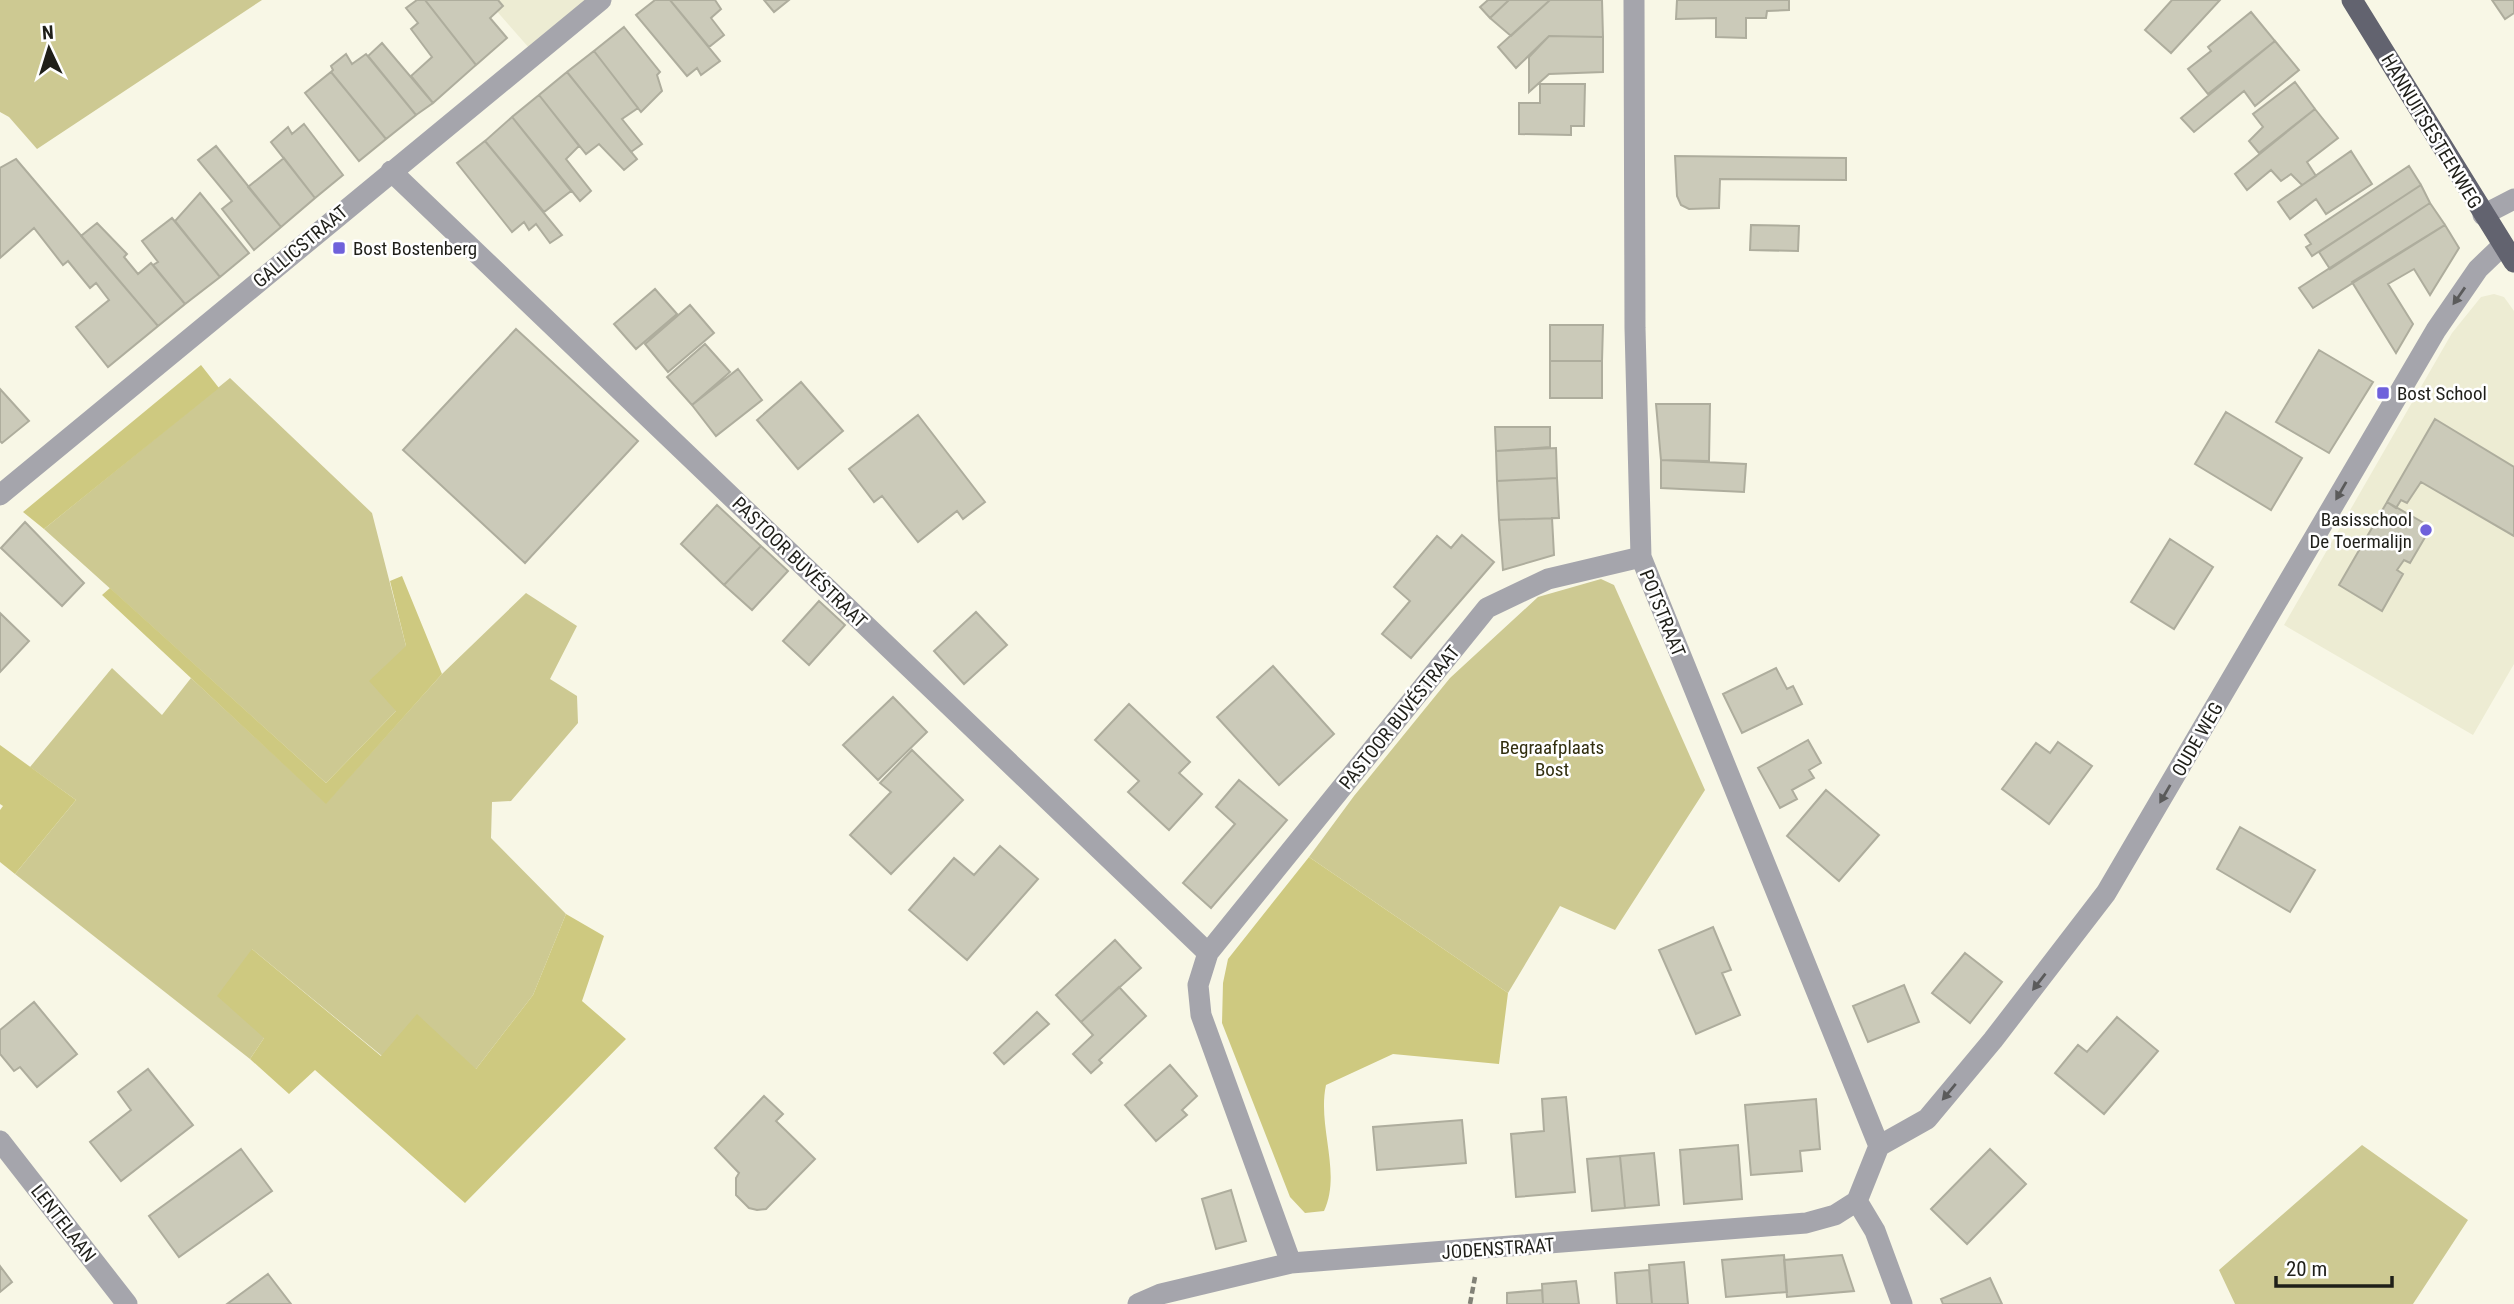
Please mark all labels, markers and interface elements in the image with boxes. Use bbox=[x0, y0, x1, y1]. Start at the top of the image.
north arrow bbox=[14, 14, 84, 84]
text: N bbox=[41, 21, 54, 44]
street label: HANNUITSESTEENWEG bbox=[2376, 50, 2487, 213]
street label: GALLICSTRAAT bbox=[248, 200, 352, 293]
place label: Bost Bostenberg bbox=[353, 237, 477, 260]
marker: Bost Bostenberg bbox=[331, 240, 347, 256]
one-way arrow bbox=[2453, 287, 2466, 306]
place label: Bost School bbox=[2397, 382, 2487, 405]
marker: Bost School bbox=[2375, 385, 2391, 401]
one-way arrow bbox=[2335, 482, 2348, 501]
street label: PASTOOR BUVÉSTRAAT bbox=[727, 492, 872, 633]
place label: Basisschool De Toermalijn bbox=[2309, 508, 2412, 553]
marker: Basisschool De Toermalijn bbox=[2418, 522, 2434, 538]
street label: POTSTRAAT bbox=[1635, 566, 1690, 660]
street label: PASTOOR BUVÉSTRAAT bbox=[1334, 641, 1465, 794]
street label: OUDE WEG bbox=[2167, 698, 2228, 780]
park label: Begraafplaats Bost bbox=[1500, 736, 1604, 781]
one-way arrow bbox=[2159, 784, 2171, 803]
one-way arrow bbox=[2031, 973, 2046, 991]
one-way arrow bbox=[1942, 1084, 1957, 1101]
street label: LENTELAAN bbox=[26, 1180, 101, 1267]
street label: JODENSTRAAT bbox=[1441, 1233, 1555, 1264]
scale bar bbox=[2276, 1244, 2392, 1288]
text: 20 m bbox=[2286, 1257, 2327, 1281]

